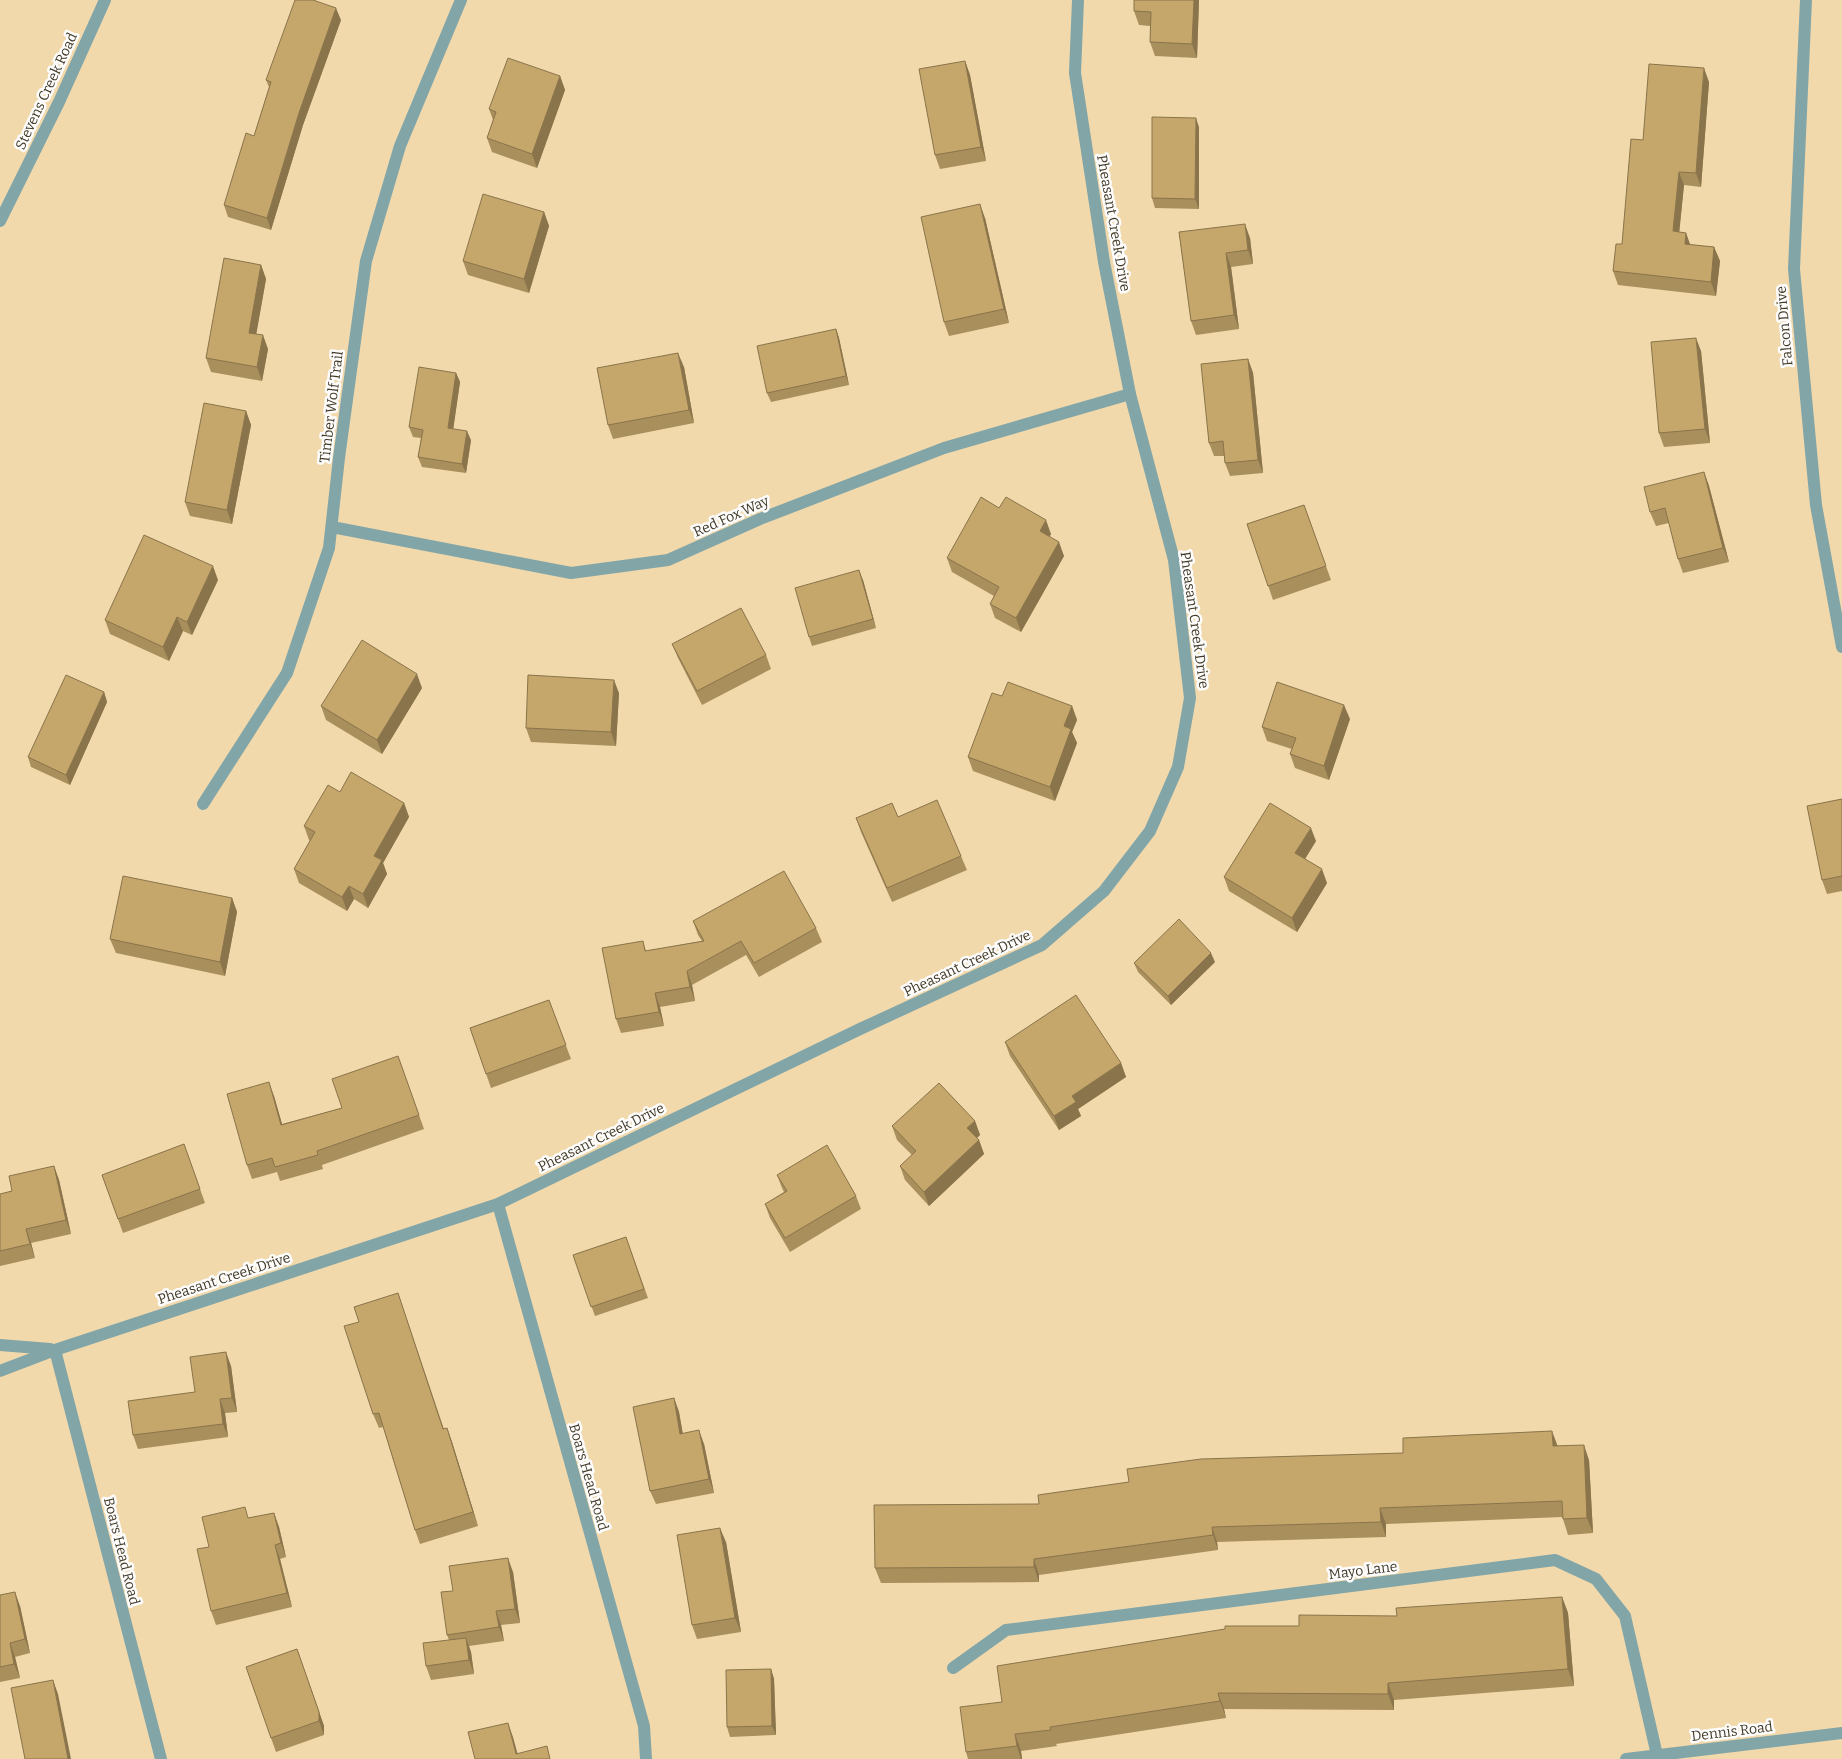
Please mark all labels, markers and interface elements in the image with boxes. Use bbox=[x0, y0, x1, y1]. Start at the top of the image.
street label: Stevens Creek Road bbox=[12, 30, 81, 152]
street label: Pheasant Creek Drive bbox=[1093, 154, 1134, 293]
street label: Falcon Drive bbox=[1773, 285, 1796, 367]
street label: Timber Wolf Trail bbox=[316, 350, 347, 464]
street label: Red Fox Way bbox=[691, 492, 772, 541]
street label: Pheasant Creek Drive bbox=[1176, 550, 1213, 690]
street label: Pheasant Creek Drive bbox=[901, 927, 1033, 1000]
street label: Pheasant Creek Drive bbox=[535, 1099, 667, 1175]
street label: Pheasant Creek Drive bbox=[156, 1249, 293, 1308]
street label: Boars Head Road bbox=[565, 1422, 612, 1533]
street label: Boars Head Road bbox=[100, 1496, 143, 1607]
street label: Mayo Lane bbox=[1328, 1558, 1398, 1583]
street label: Dennis Road bbox=[1690, 1718, 1774, 1745]

